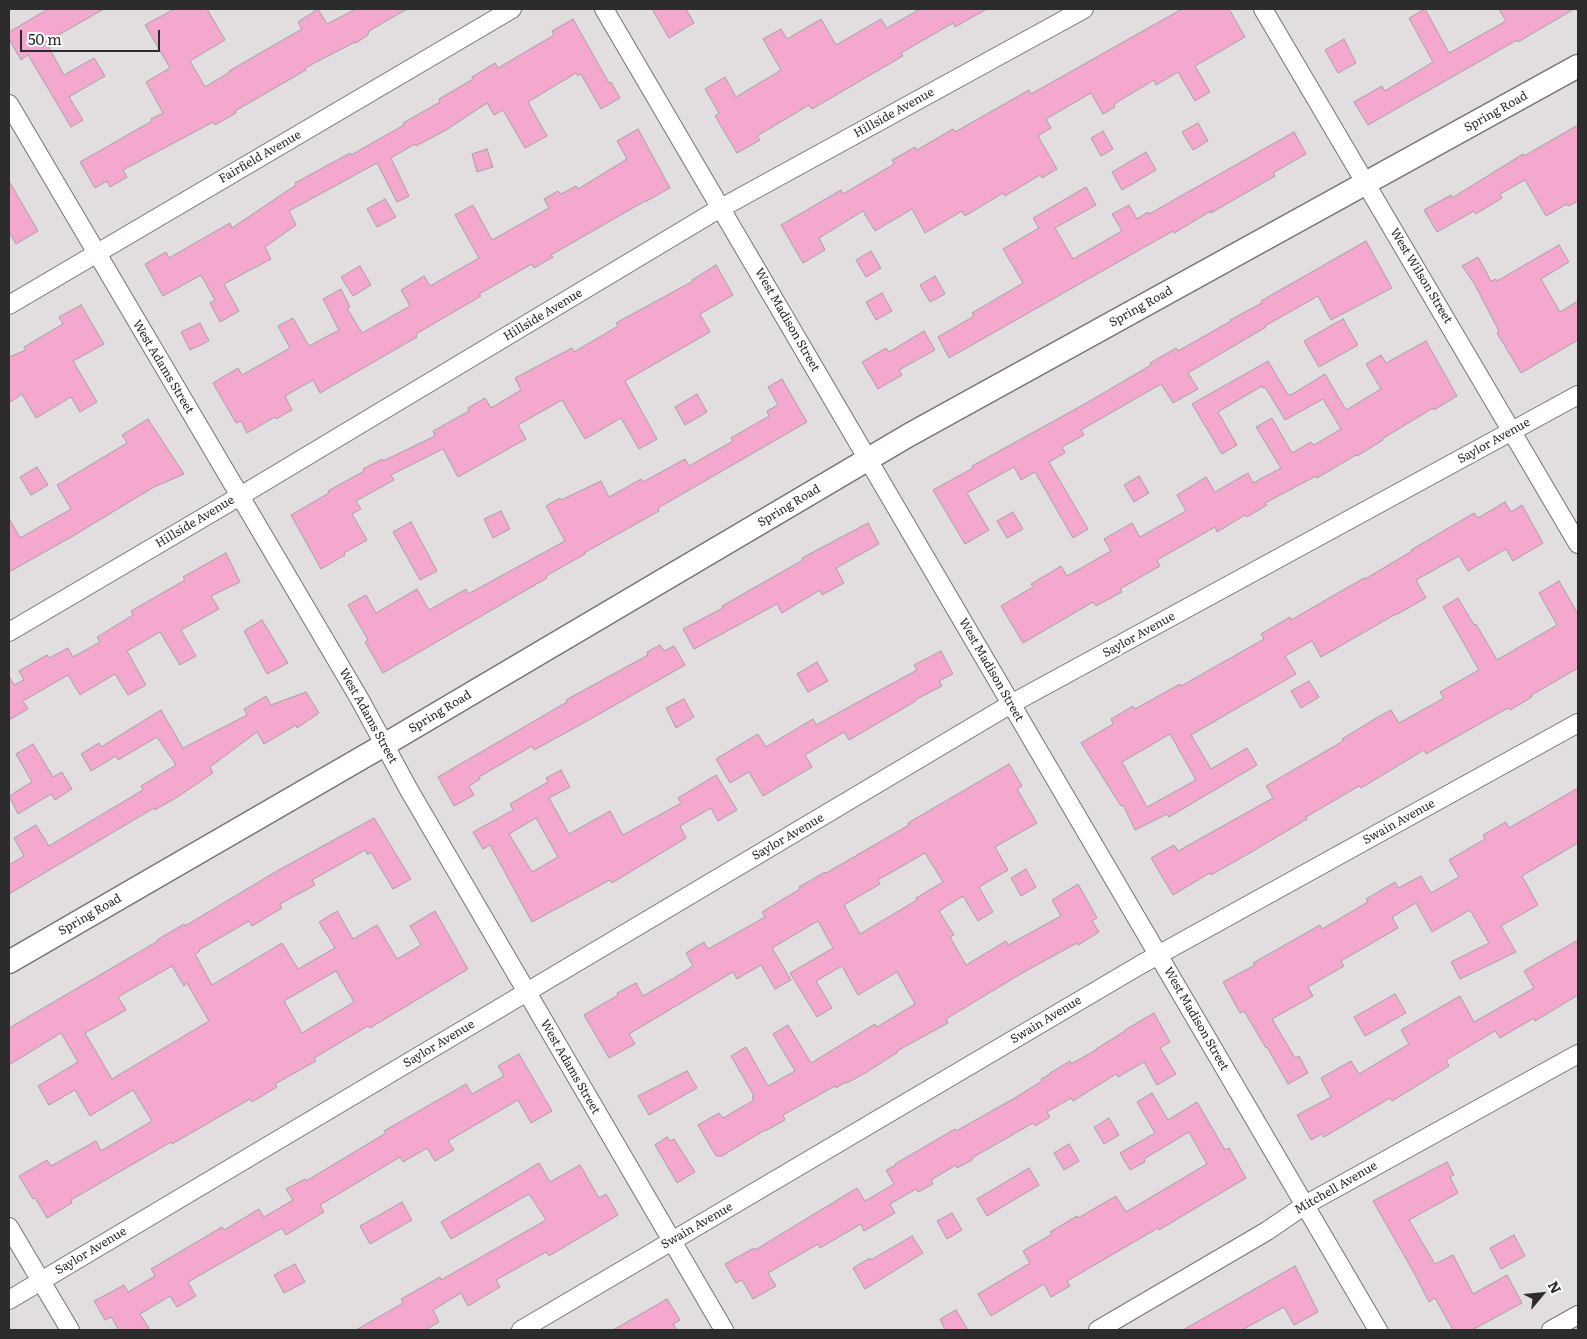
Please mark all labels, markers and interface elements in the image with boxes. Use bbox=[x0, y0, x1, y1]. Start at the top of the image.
scale bar bbox=[22, 20, 162, 52]
text: 50 m bbox=[28, 27, 62, 50]
street label: Hillside Avenue bbox=[851, 85, 937, 141]
street label: Spring Road bbox=[1462, 89, 1530, 135]
street label: Fairfield Avenue bbox=[216, 128, 304, 186]
street label: West Wilson Street bbox=[1387, 226, 1455, 326]
street label: West Madison Street bbox=[751, 266, 823, 374]
street label: Spring Road bbox=[1107, 284, 1175, 330]
street label: Hillside Avenue bbox=[501, 286, 585, 344]
street label: West Adams Street bbox=[129, 318, 197, 416]
street label: Saylor Avenue bbox=[1455, 415, 1533, 467]
street label: Spring Road bbox=[755, 482, 823, 530]
street label: Hillside Avenue bbox=[153, 493, 237, 551]
street label: Saylor Avenue bbox=[1100, 609, 1178, 661]
street label: West Madison Street bbox=[955, 616, 1027, 724]
street label: West Adams Street bbox=[336, 666, 400, 766]
street label: Spring Road bbox=[406, 688, 474, 736]
street label: Swain Avenue bbox=[1360, 796, 1438, 848]
street label: Saylor Avenue bbox=[750, 811, 826, 863]
street label: Spring Road bbox=[56, 891, 124, 939]
street label: West Madison Street bbox=[1160, 965, 1232, 1073]
street label: Swain Avenue bbox=[1008, 993, 1084, 1047]
street label: Saylor Avenue bbox=[401, 1017, 477, 1071]
street label: West Adams Street bbox=[537, 1017, 603, 1117]
street label: Mitchell Avenue bbox=[1292, 1159, 1380, 1217]
street label: Swain Avenue bbox=[659, 1200, 735, 1252]
street label: Saylor Avenue bbox=[53, 1224, 129, 1278]
north arrow bbox=[1517, 1269, 1567, 1319]
text: N bbox=[1544, 1277, 1567, 1297]

